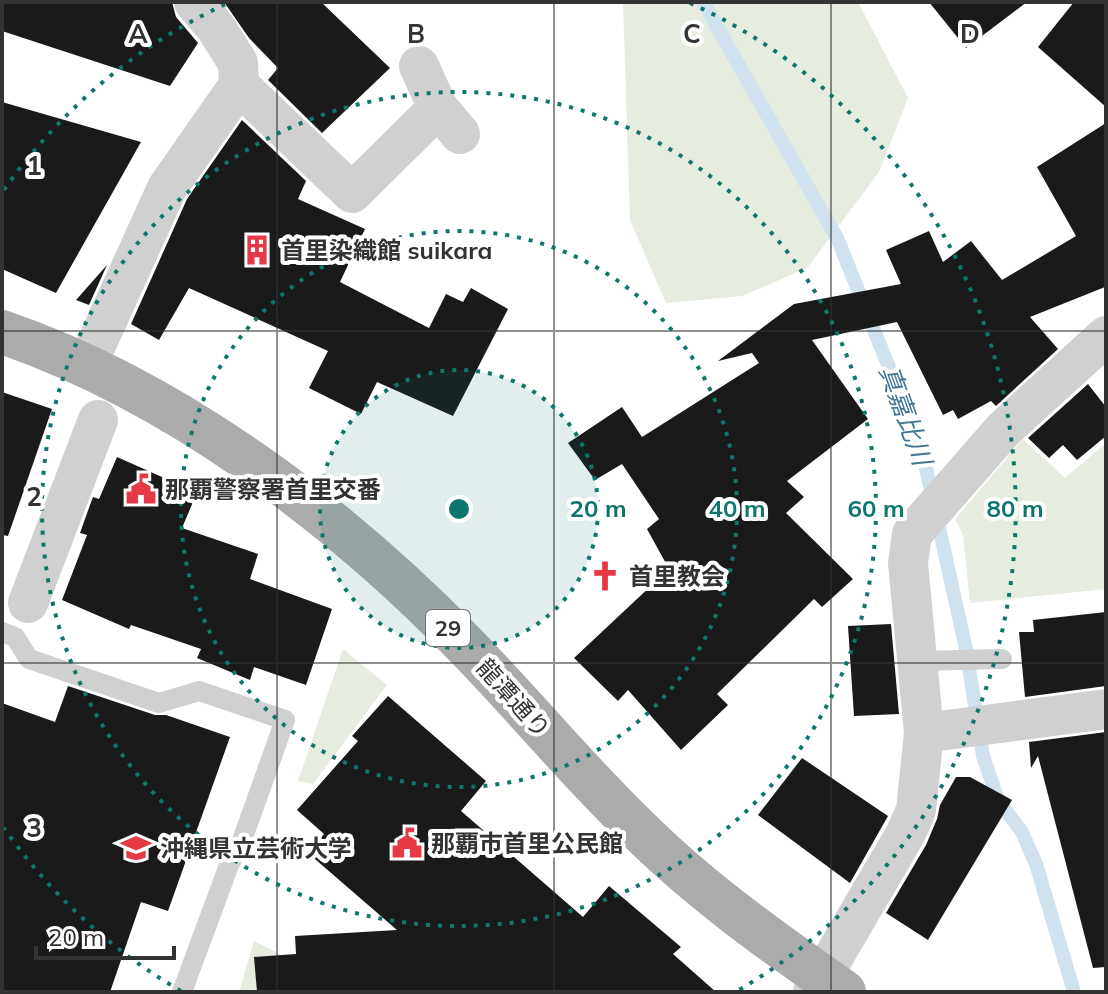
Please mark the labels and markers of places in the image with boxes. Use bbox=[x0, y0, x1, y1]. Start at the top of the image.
building icon: 首里染織館 suikara bbox=[240, 233, 274, 267]
place label: 首里染織館 suikara bbox=[281, 235, 492, 265]
public building icon: 那覇警察署首里交番 bbox=[124, 472, 158, 506]
place label: 那覇警察署首里交番 bbox=[165, 474, 381, 504]
centre of rings bbox=[445, 495, 473, 523]
church icon: 首里教会 bbox=[588, 559, 622, 593]
place label: 首里教会 bbox=[629, 561, 725, 591]
public building icon: 那覇市首里公民館 bbox=[390, 826, 424, 860]
place label: 那覇市首里公民館 bbox=[431, 828, 623, 858]
school or university icon: 沖縄県立芸術大学 bbox=[119, 831, 153, 865]
place label: 沖縄県立芸術大学 bbox=[160, 833, 352, 863]

